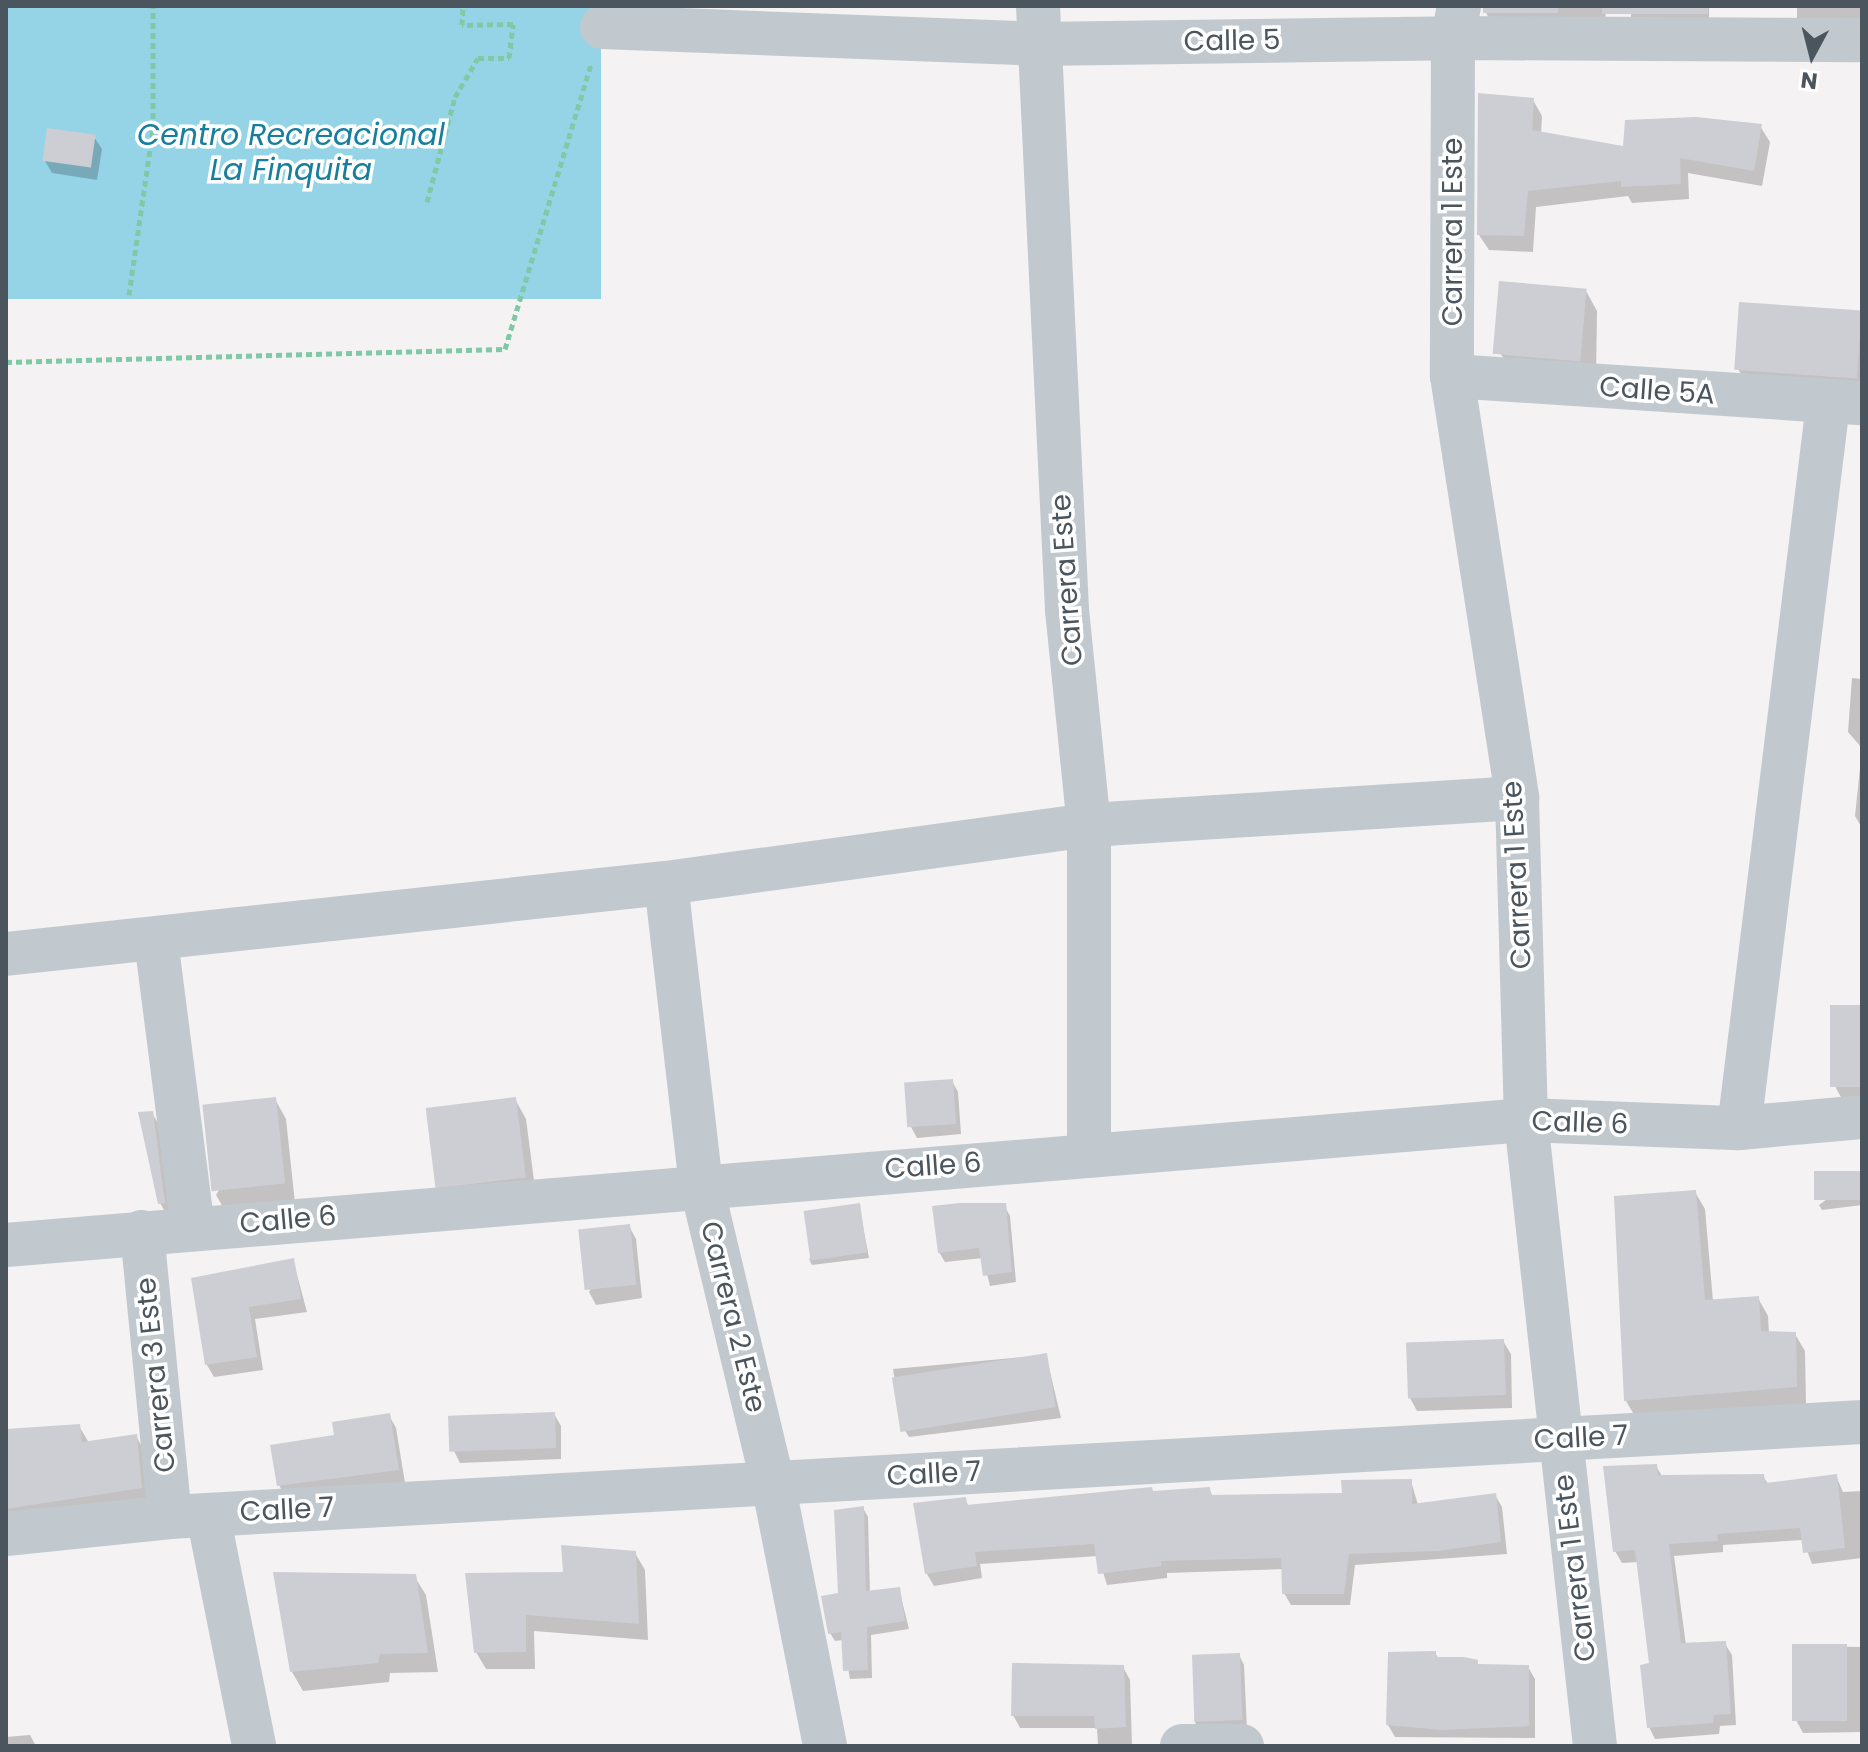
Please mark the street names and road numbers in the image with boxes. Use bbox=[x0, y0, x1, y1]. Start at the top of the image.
street label: Calle 5 bbox=[1183, 23, 1281, 59]
street label: Carrera 1 Este bbox=[1436, 138, 1470, 326]
street label: Calle 5A bbox=[1598, 370, 1716, 412]
street label: Carrera Este bbox=[1044, 493, 1090, 667]
street label: Carrera 1 Este bbox=[1495, 780, 1539, 970]
street label: Calle 6 bbox=[1531, 1105, 1629, 1141]
street label: Calle 6 bbox=[883, 1146, 983, 1186]
street label: Calle 6 bbox=[238, 1199, 338, 1241]
street label: Carrera 2 Este bbox=[693, 1218, 773, 1416]
street label: Carrera 3 Este bbox=[129, 1276, 183, 1474]
street label: Calle 7 bbox=[1533, 1419, 1629, 1457]
street label: Calle 7 bbox=[886, 1455, 982, 1493]
street label: Carrera 1 Este bbox=[1547, 1472, 1603, 1664]
street label: Calle 7 bbox=[239, 1491, 335, 1529]

